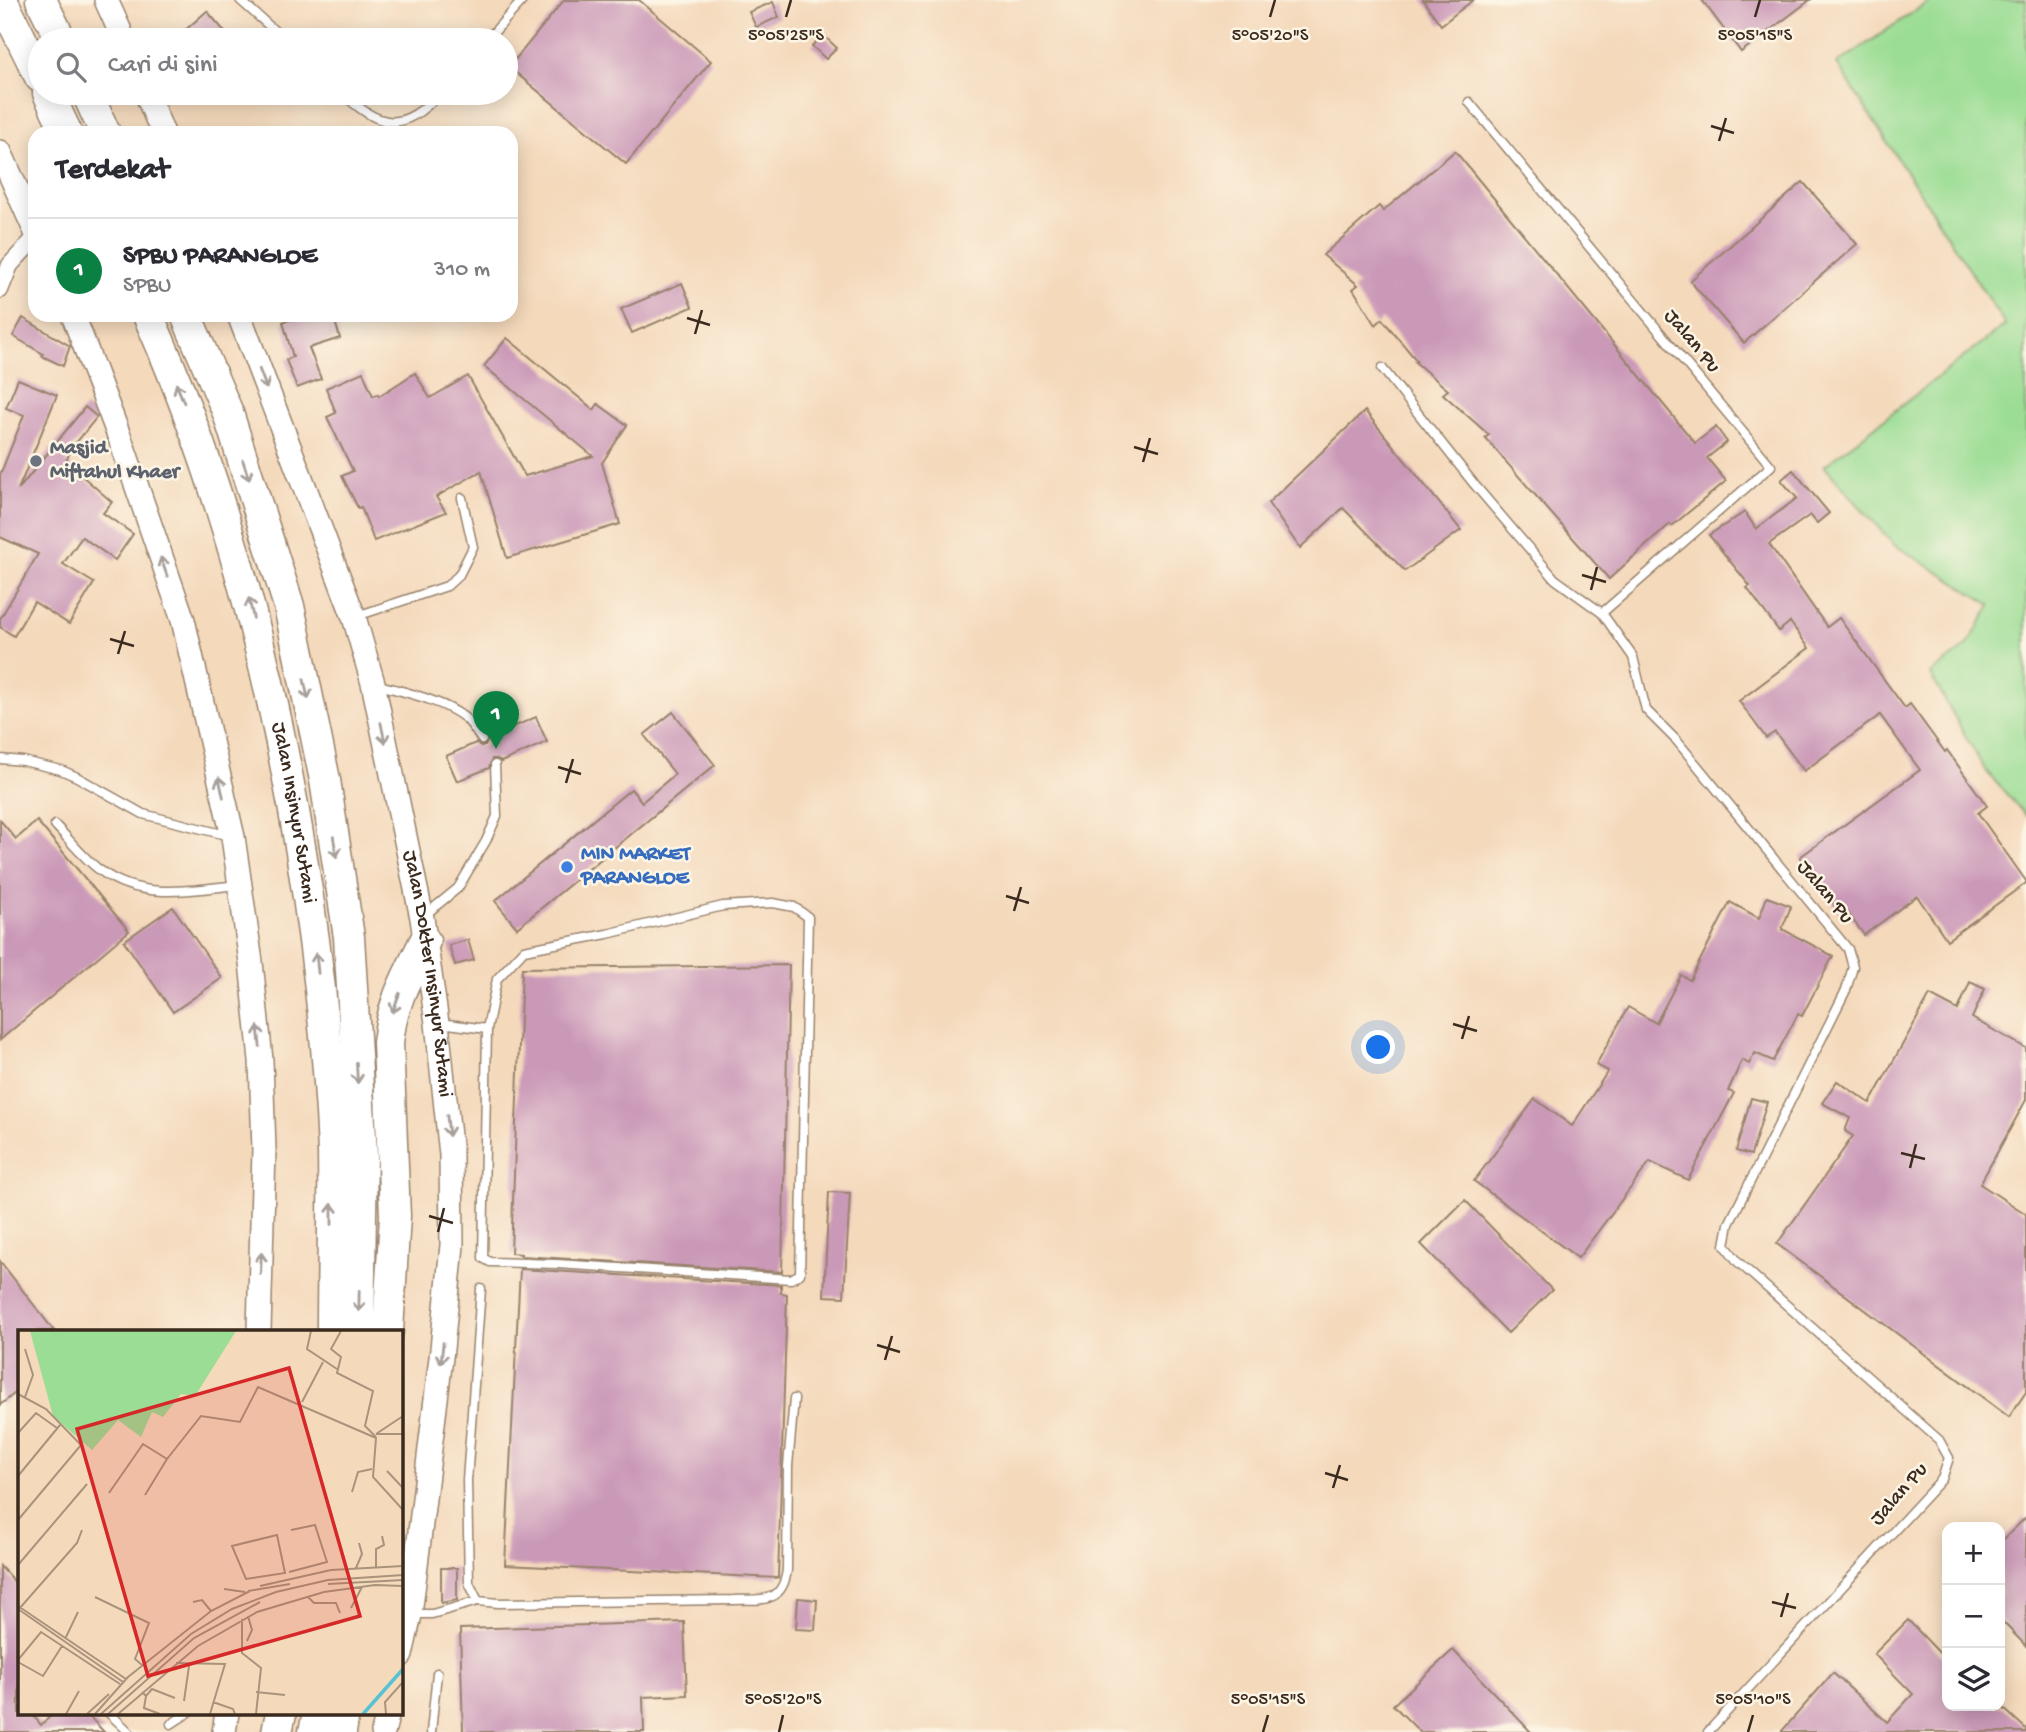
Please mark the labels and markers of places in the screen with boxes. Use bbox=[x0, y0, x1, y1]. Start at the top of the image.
place label: Masjid Miftahul Khaer bbox=[50, 437, 182, 486]
marker: Masjid Miftahul Khaer bbox=[28, 453, 44, 469]
pin: 1 bbox=[473, 691, 519, 749]
place label: MIN MARKET PARANGLOE bbox=[580, 843, 692, 892]
marker: MIN MARKET PARANGLOE bbox=[559, 859, 575, 875]

